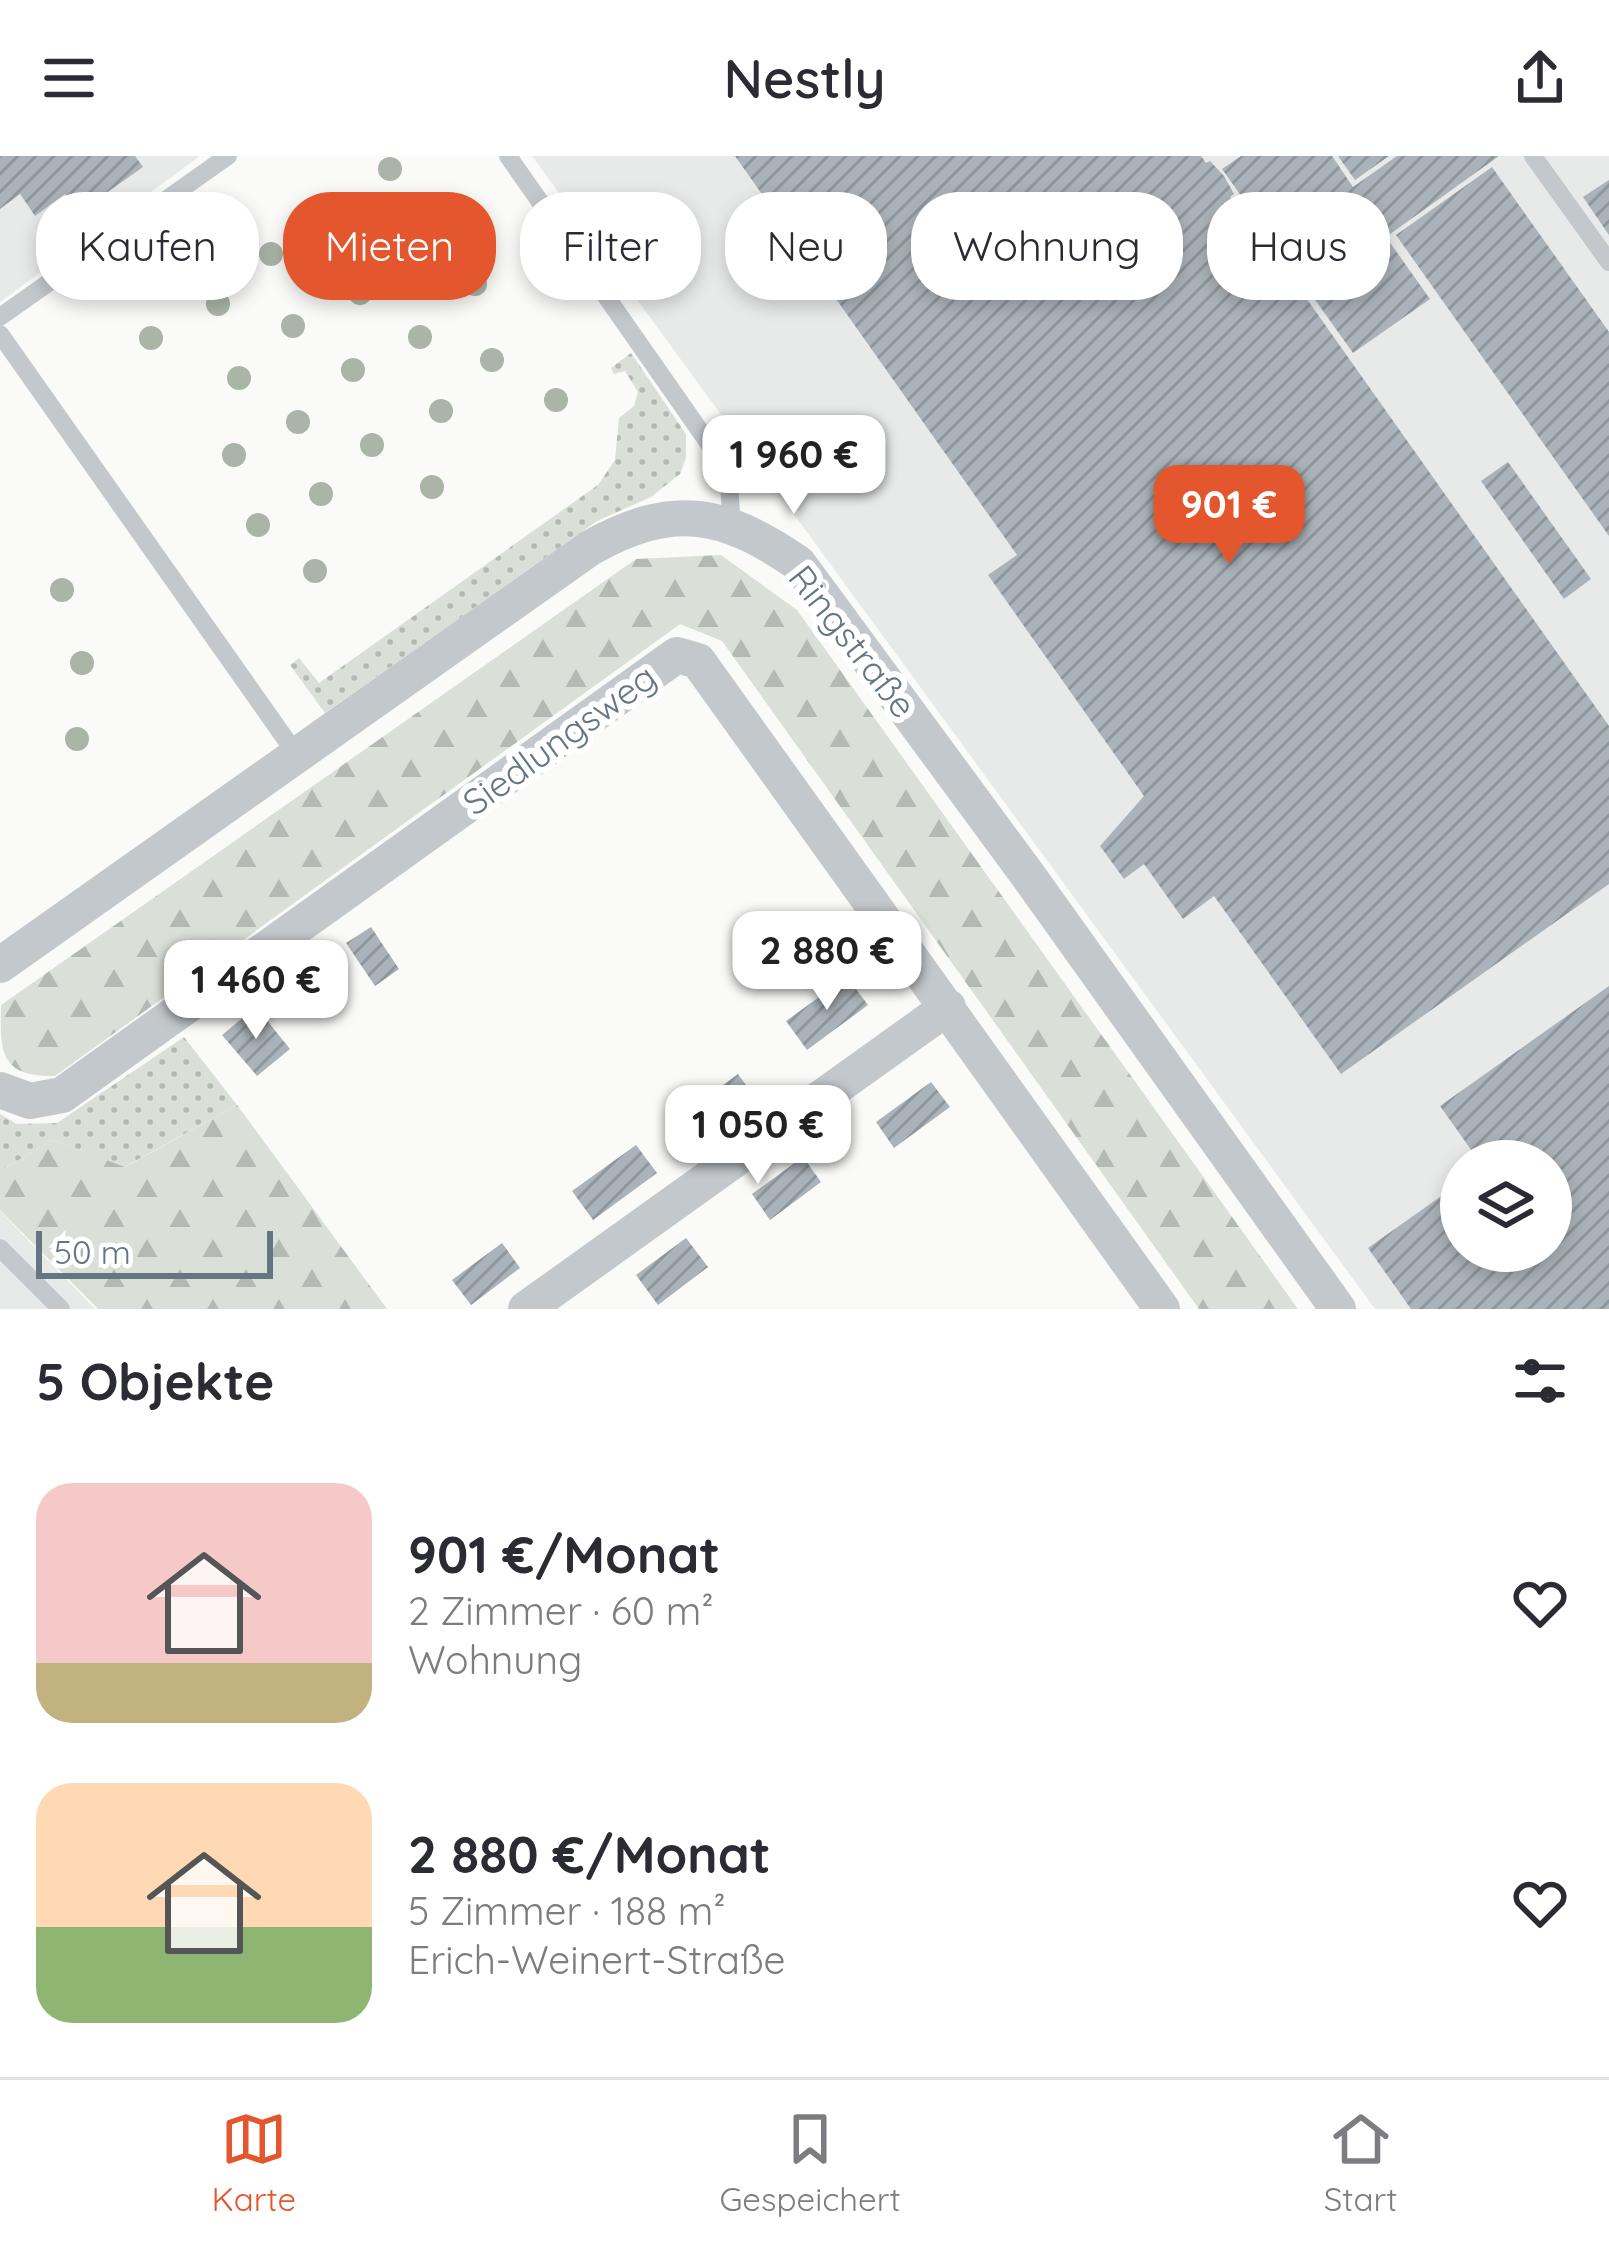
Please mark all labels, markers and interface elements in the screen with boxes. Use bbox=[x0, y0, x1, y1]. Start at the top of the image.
text: Nestly bbox=[723, 44, 886, 112]
icon: menu bbox=[36, 45, 102, 111]
icon: share bbox=[1507, 45, 1573, 111]
chip: Kaufen bbox=[36, 192, 259, 300]
chip: Mieten bbox=[283, 192, 496, 300]
chip: Filter bbox=[520, 192, 701, 300]
chip: Neu bbox=[725, 192, 887, 300]
chip: Wohnung bbox=[911, 192, 1183, 300]
chip: Haus bbox=[1207, 192, 1390, 300]
pin: 1 960 € bbox=[683, 415, 905, 517]
text: 1 960 € bbox=[729, 429, 859, 478]
pin: 901 € bbox=[1145, 465, 1313, 567]
text: 901 € bbox=[1181, 479, 1277, 528]
street label: Ringstraße bbox=[779, 556, 927, 726]
street label: Siedlungsweg bbox=[453, 654, 665, 824]
pin: 2 880 € bbox=[716, 911, 938, 1013]
text: 2 880 € bbox=[759, 925, 895, 974]
pin: 1 460 € bbox=[145, 940, 367, 1042]
text: 1 460 € bbox=[191, 954, 321, 1003]
pin: 1 050 € bbox=[647, 1085, 869, 1187]
text: 1 050 € bbox=[692, 1099, 824, 1148]
map controls bbox=[1440, 1140, 1572, 1272]
button: layers bbox=[1440, 1140, 1572, 1272]
scale bar bbox=[36, 1225, 273, 1278]
text: 50 m bbox=[54, 1231, 131, 1272]
icon: filters bbox=[1507, 1348, 1573, 1414]
text: 5 Objekte bbox=[36, 1349, 274, 1413]
text: 901 €/Monat bbox=[408, 1522, 720, 1586]
icon: home bbox=[132, 1531, 276, 1675]
icon: heart bbox=[1507, 1570, 1573, 1636]
text: 2 Zimmer · 60 m² bbox=[408, 1586, 714, 1635]
text: Wohnung bbox=[408, 1635, 582, 1684]
text: 2 880 €/Monat bbox=[408, 1822, 771, 1886]
icon: home bbox=[132, 1831, 276, 1975]
icon: heart bbox=[1507, 1870, 1573, 1936]
text: 5 Zimmer · 188 m² bbox=[408, 1886, 726, 1935]
text: Erich-Weinert-Straße bbox=[408, 1935, 786, 1984]
tab: Karte bbox=[212, 2106, 296, 2219]
tab: Gespeichert bbox=[719, 2106, 901, 2219]
tab: Start bbox=[1324, 2106, 1397, 2219]

